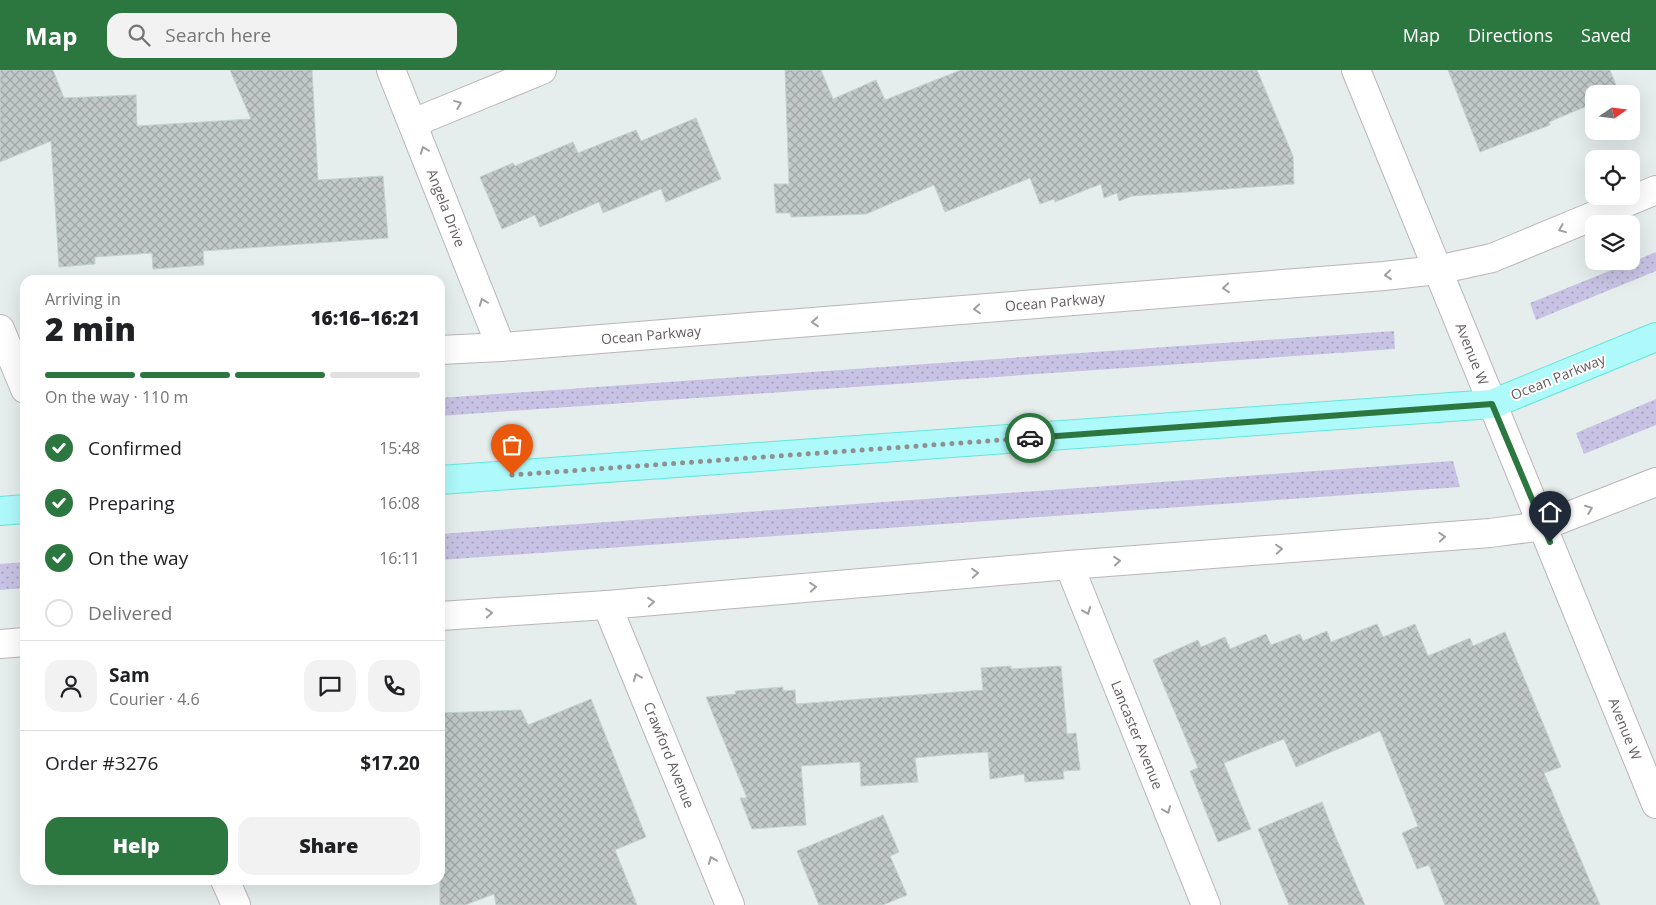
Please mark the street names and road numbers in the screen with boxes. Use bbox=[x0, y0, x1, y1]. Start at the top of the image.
street label: Angela Drive bbox=[423, 166, 470, 250]
street label: Ocean Parkway bbox=[1004, 288, 1107, 315]
street label: Avenue W bbox=[1451, 320, 1494, 388]
street label: Ocean Parkway bbox=[600, 321, 703, 348]
street label: Ocean Parkway bbox=[1508, 349, 1609, 404]
street label: Lancaster Avenue bbox=[1107, 678, 1168, 792]
street label: Avenue W bbox=[1604, 695, 1647, 763]
street label: Crawford Avenue bbox=[639, 699, 699, 811]

